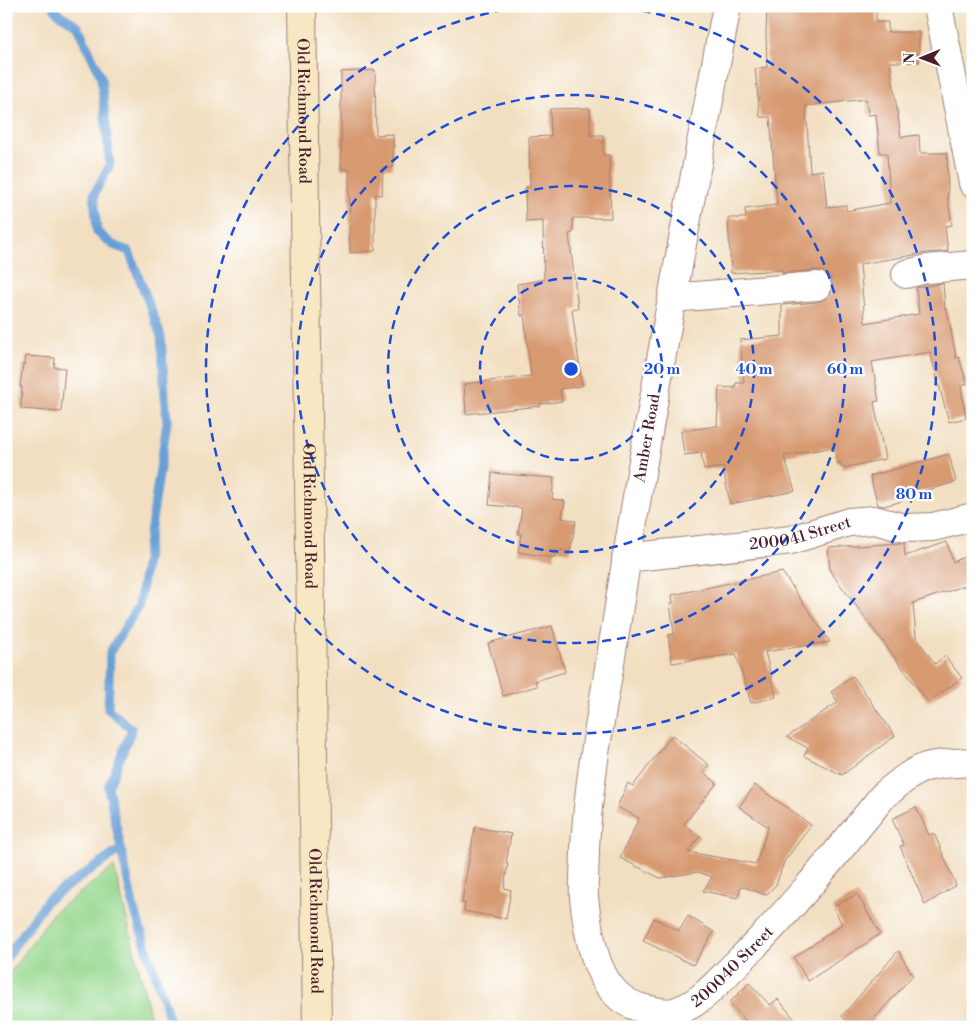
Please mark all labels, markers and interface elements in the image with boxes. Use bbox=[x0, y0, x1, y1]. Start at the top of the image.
north arrow bbox=[896, 32, 946, 82]
street label: Old Richmond Road bbox=[292, 38, 315, 184]
text: N bbox=[901, 53, 919, 64]
centre of rings bbox=[562, 360, 580, 378]
text: 20 m bbox=[644, 360, 681, 379]
text: 40 m bbox=[735, 360, 773, 379]
text: 60 m bbox=[827, 360, 864, 379]
street label: Amber Road bbox=[629, 392, 665, 485]
street label: Old Richmond Road bbox=[298, 443, 321, 589]
text: 80 m bbox=[896, 485, 933, 504]
street label: 200041 Street bbox=[748, 512, 854, 555]
street label: Old Richmond Road bbox=[304, 848, 327, 994]
street label: 200040 Street bbox=[687, 922, 778, 1012]

